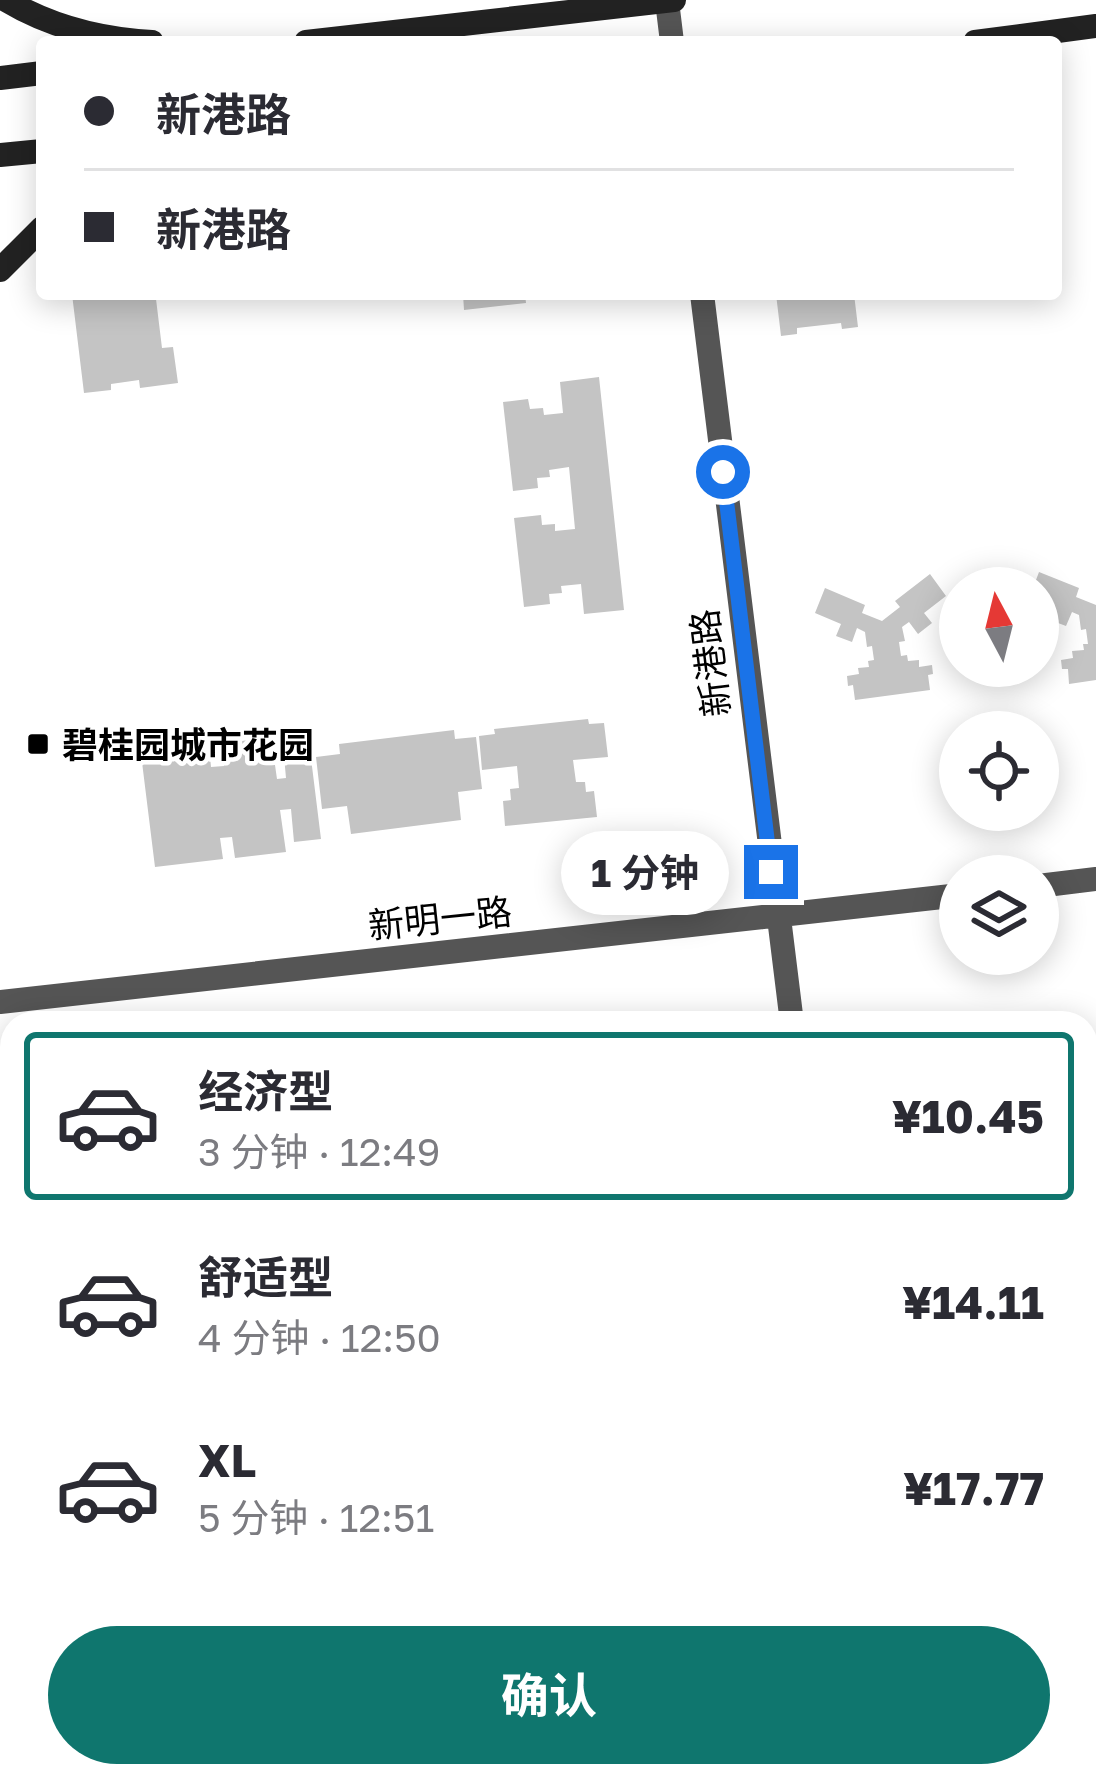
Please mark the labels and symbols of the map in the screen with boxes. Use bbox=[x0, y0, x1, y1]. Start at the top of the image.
route start bbox=[696, 445, 750, 499]
north arrow bbox=[939, 567, 1059, 687]
street label: 新港路 bbox=[682, 607, 738, 719]
place label: 碧桂园城市花园 bbox=[62, 723, 314, 766]
marker: 碧桂园城市花园 bbox=[25, 731, 51, 757]
callout: 1 分钟 bbox=[561, 830, 729, 914]
route end bbox=[744, 845, 798, 899]
street label: 新明一路 bbox=[366, 889, 514, 947]

